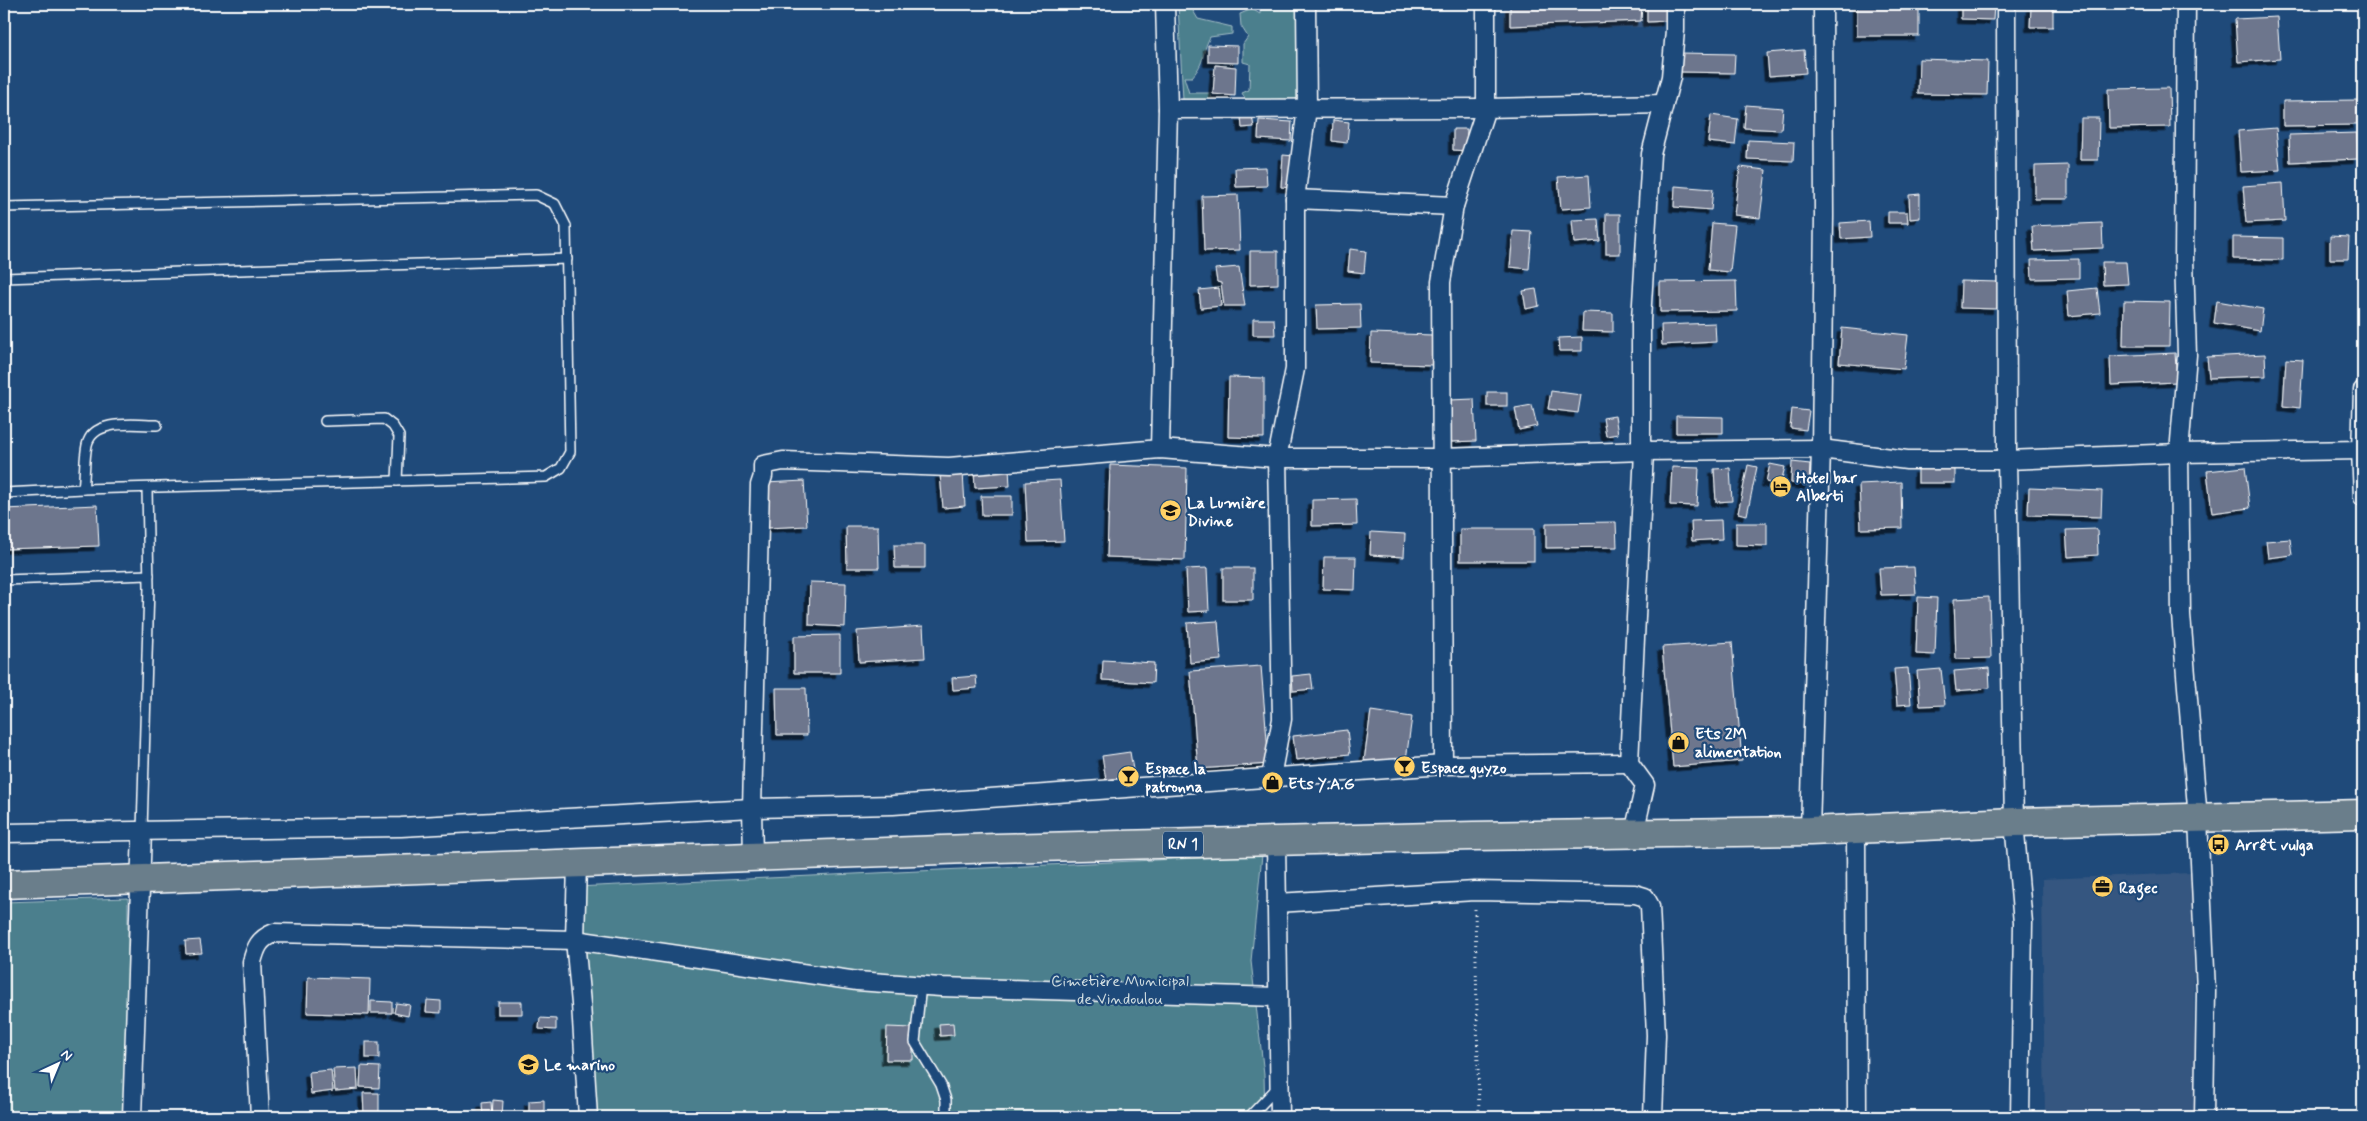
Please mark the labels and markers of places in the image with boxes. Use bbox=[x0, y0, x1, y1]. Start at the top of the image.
place label: Hotel bar Alberti bbox=[1796, 468, 1857, 507]
hotel icon: Hotel bar Alberti bbox=[1768, 474, 1792, 498]
place label: La Lumière Divine bbox=[1187, 493, 1266, 532]
school or university icon: La Lumière Divine bbox=[1159, 499, 1183, 523]
place label: Ets 2M alimentation bbox=[1695, 724, 1782, 763]
shop icon: Ets 2M alimentation bbox=[1667, 730, 1691, 754]
bar icon: Espace guyzo bbox=[1393, 755, 1417, 779]
place label: Espace guyzo bbox=[1421, 758, 1507, 780]
place label: Espace la patronna bbox=[1145, 759, 1206, 798]
bar icon: Espace la patronna bbox=[1117, 765, 1141, 789]
shop icon: Ets Y.A.G bbox=[1260, 771, 1284, 795]
place label: Ets Y.A.G bbox=[1288, 774, 1355, 795]
bus stop icon: Arrêt vulga bbox=[2207, 832, 2231, 856]
place label: Arrêt vulga bbox=[2235, 835, 2314, 857]
office icon: Ragec bbox=[2091, 875, 2115, 899]
place label: Ragec bbox=[2119, 878, 2158, 901]
school or university icon: Le marino bbox=[516, 1052, 540, 1076]
place label: Le marino bbox=[544, 1055, 615, 1076]

